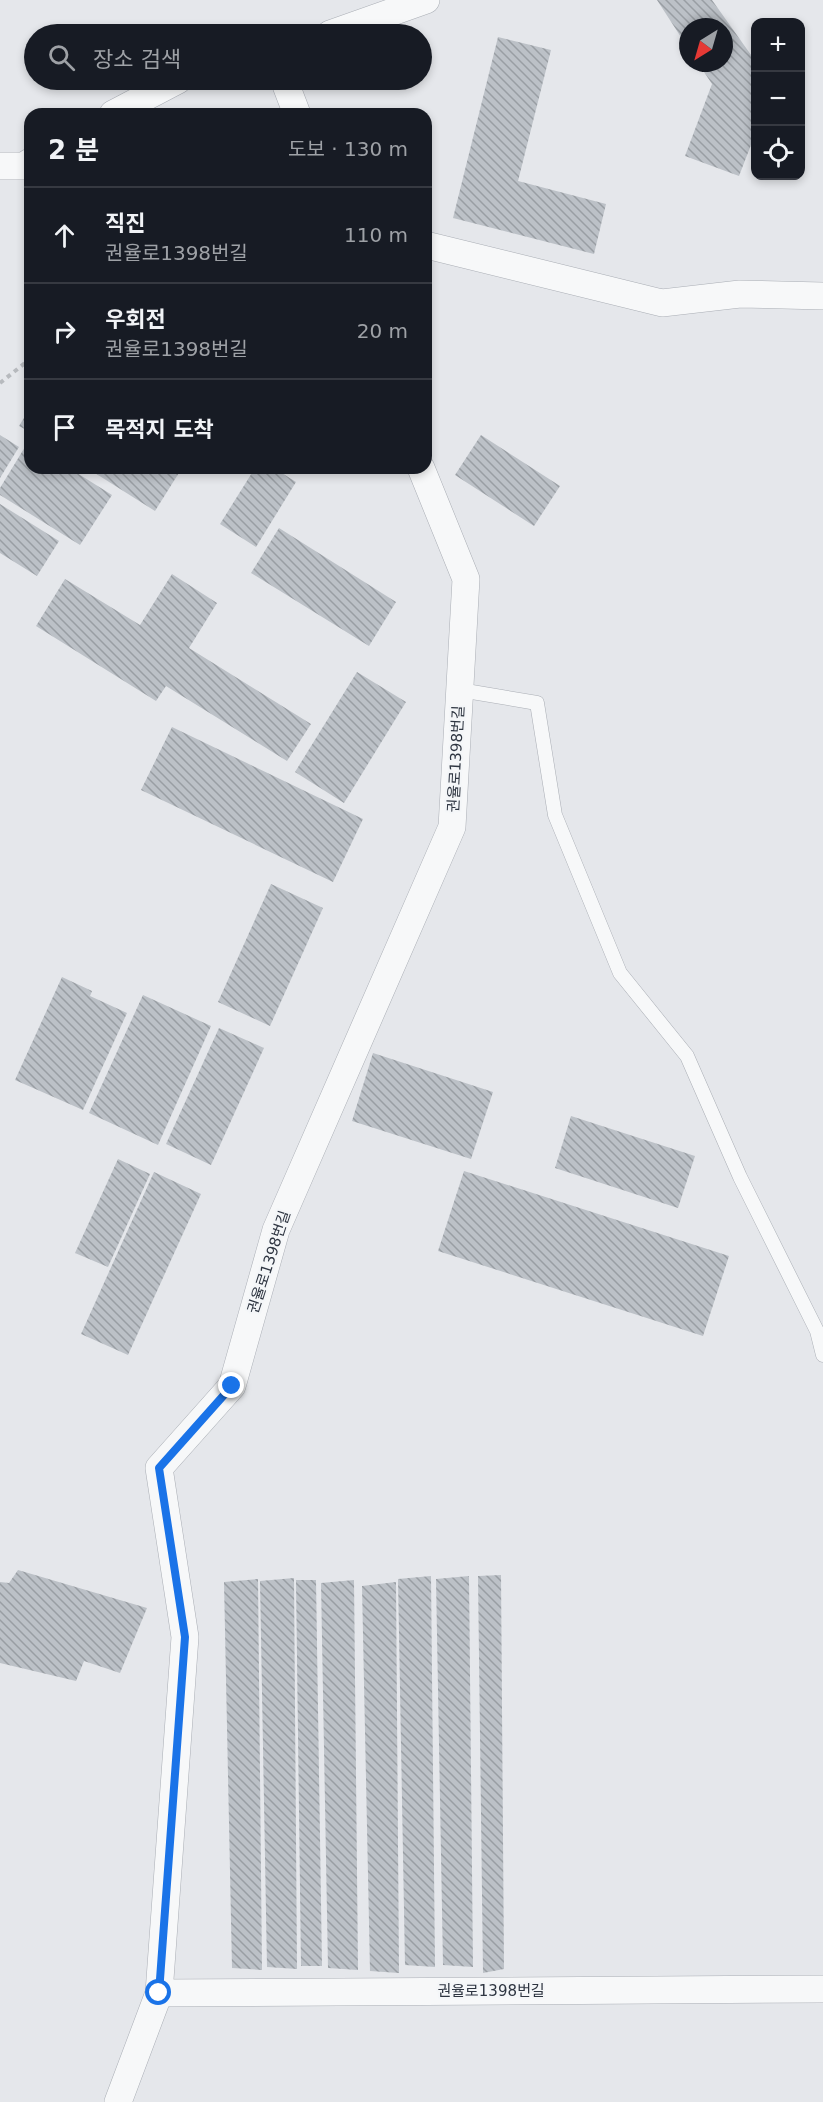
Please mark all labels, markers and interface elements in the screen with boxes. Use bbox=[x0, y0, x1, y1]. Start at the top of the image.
north arrow bbox=[679, 18, 733, 72]
map controls bbox=[751, 18, 805, 180]
button: + bbox=[751, 18, 805, 72]
search box bbox=[24, 24, 432, 90]
icon: search bbox=[45, 41, 78, 74]
text: 장소 검색 bbox=[93, 47, 181, 72]
button: − bbox=[751, 72, 805, 126]
button: locate bbox=[751, 126, 805, 180]
text: 2 분 bbox=[48, 135, 99, 165]
text: 도보 · 130 m bbox=[288, 137, 408, 161]
text: 직진 bbox=[105, 211, 145, 236]
icon: ahead bbox=[48, 219, 81, 252]
text: 110 m bbox=[344, 223, 408, 247]
text: 권율로1398번길 bbox=[105, 241, 248, 265]
text: 우회전 bbox=[105, 307, 166, 332]
icon: right bbox=[48, 315, 81, 348]
text: 20 m bbox=[357, 319, 408, 343]
text: 권율로1398번길 bbox=[105, 337, 248, 361]
icon: arrive bbox=[48, 411, 81, 444]
text: 목적지 도착 bbox=[105, 417, 214, 442]
street label: 권율로1398번길 bbox=[444, 705, 468, 813]
street label: 권율로1398번길 bbox=[244, 1208, 294, 1316]
route end bbox=[218, 1372, 244, 1398]
route start bbox=[145, 1979, 171, 2005]
street label: 권율로1398번길 bbox=[437, 1982, 545, 2000]

